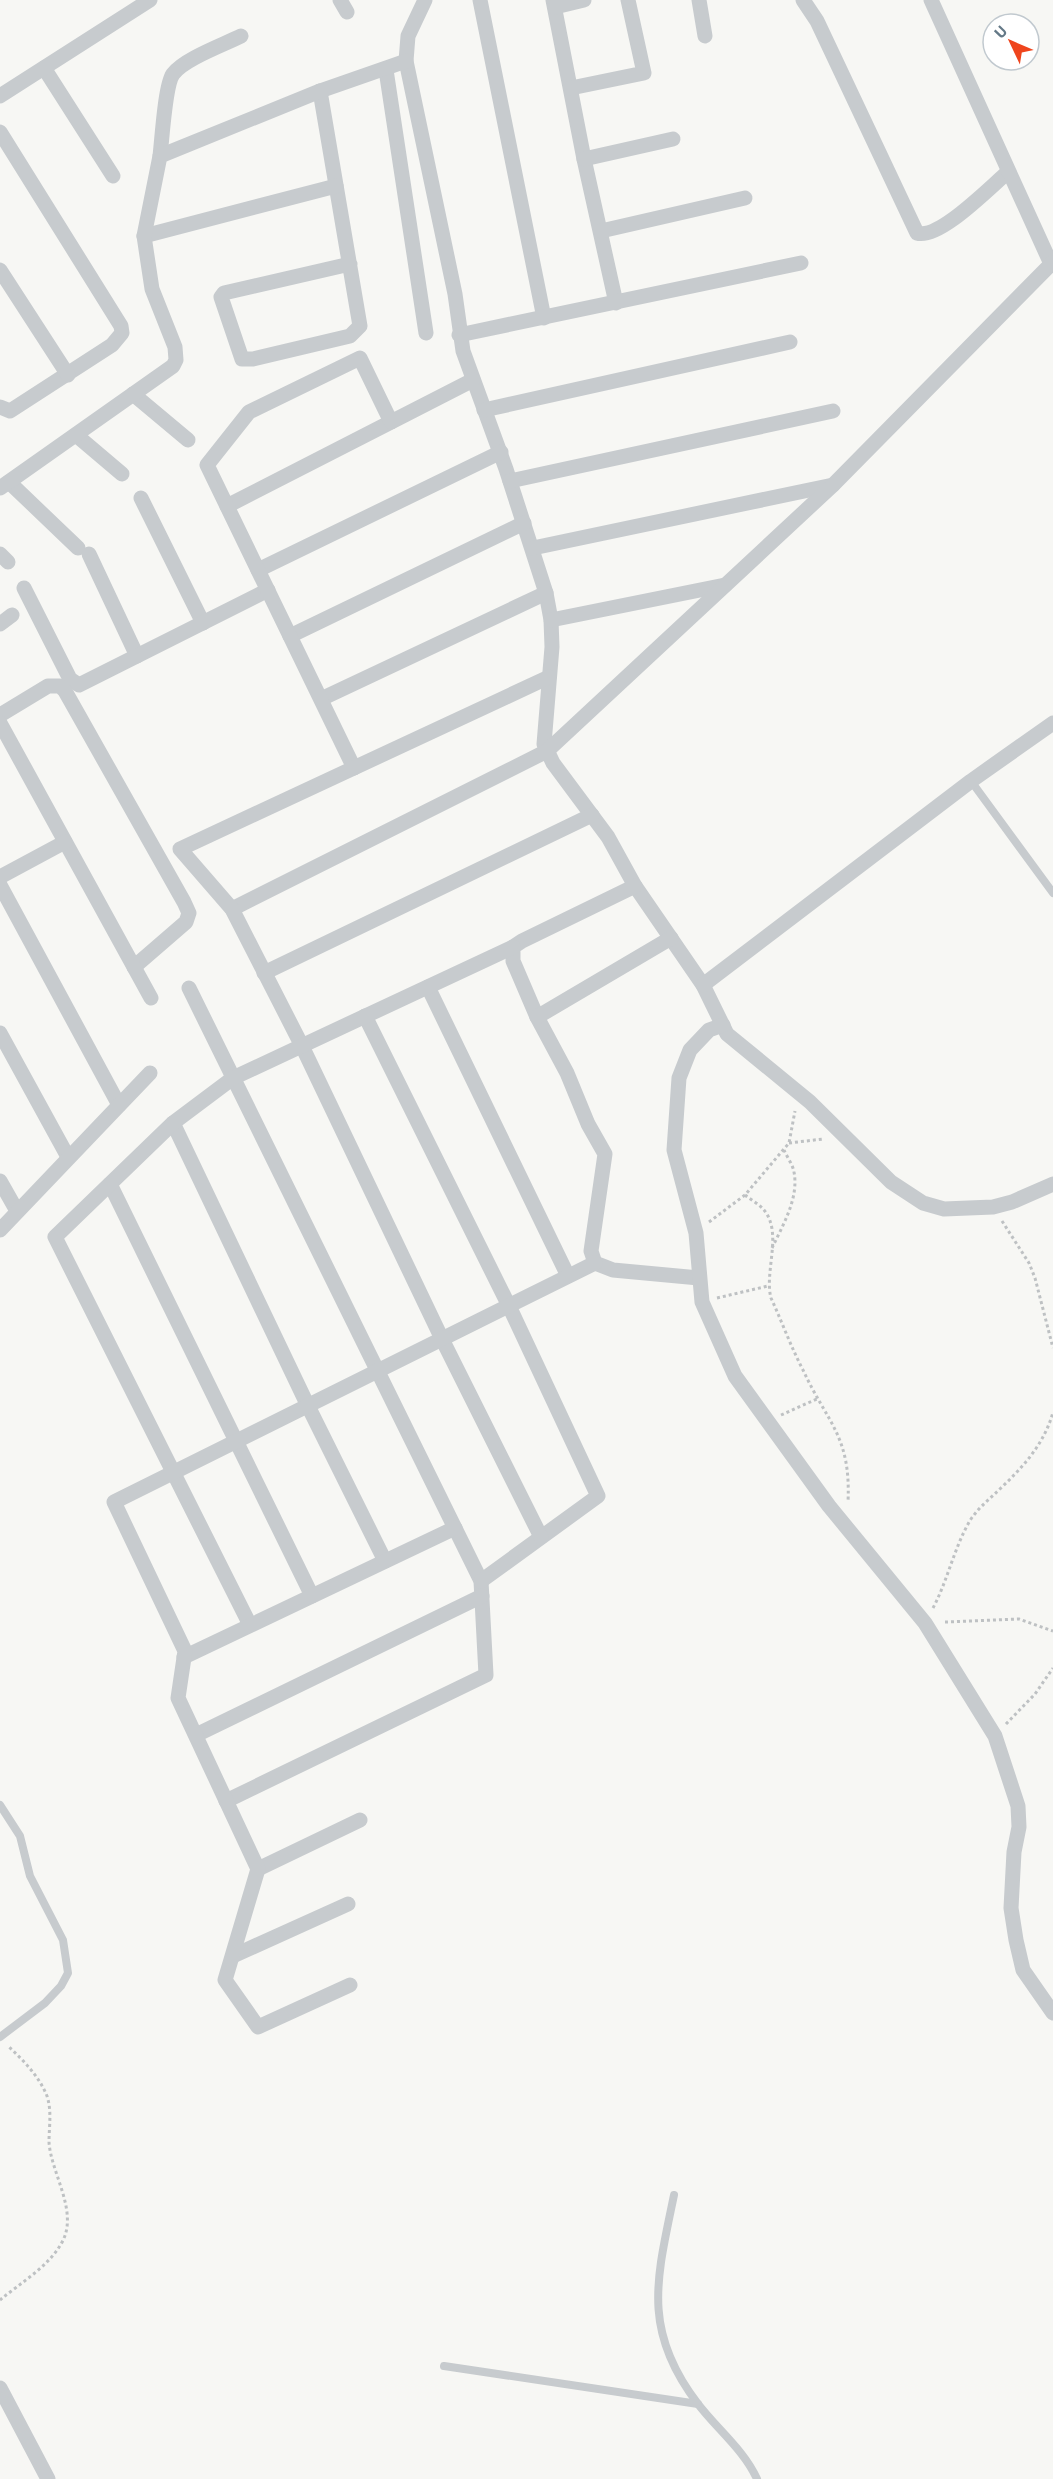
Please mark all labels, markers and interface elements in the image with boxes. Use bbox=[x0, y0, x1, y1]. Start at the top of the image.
north arrow bbox=[981, 12, 1041, 72]
text: U bbox=[988, 19, 1012, 44]

